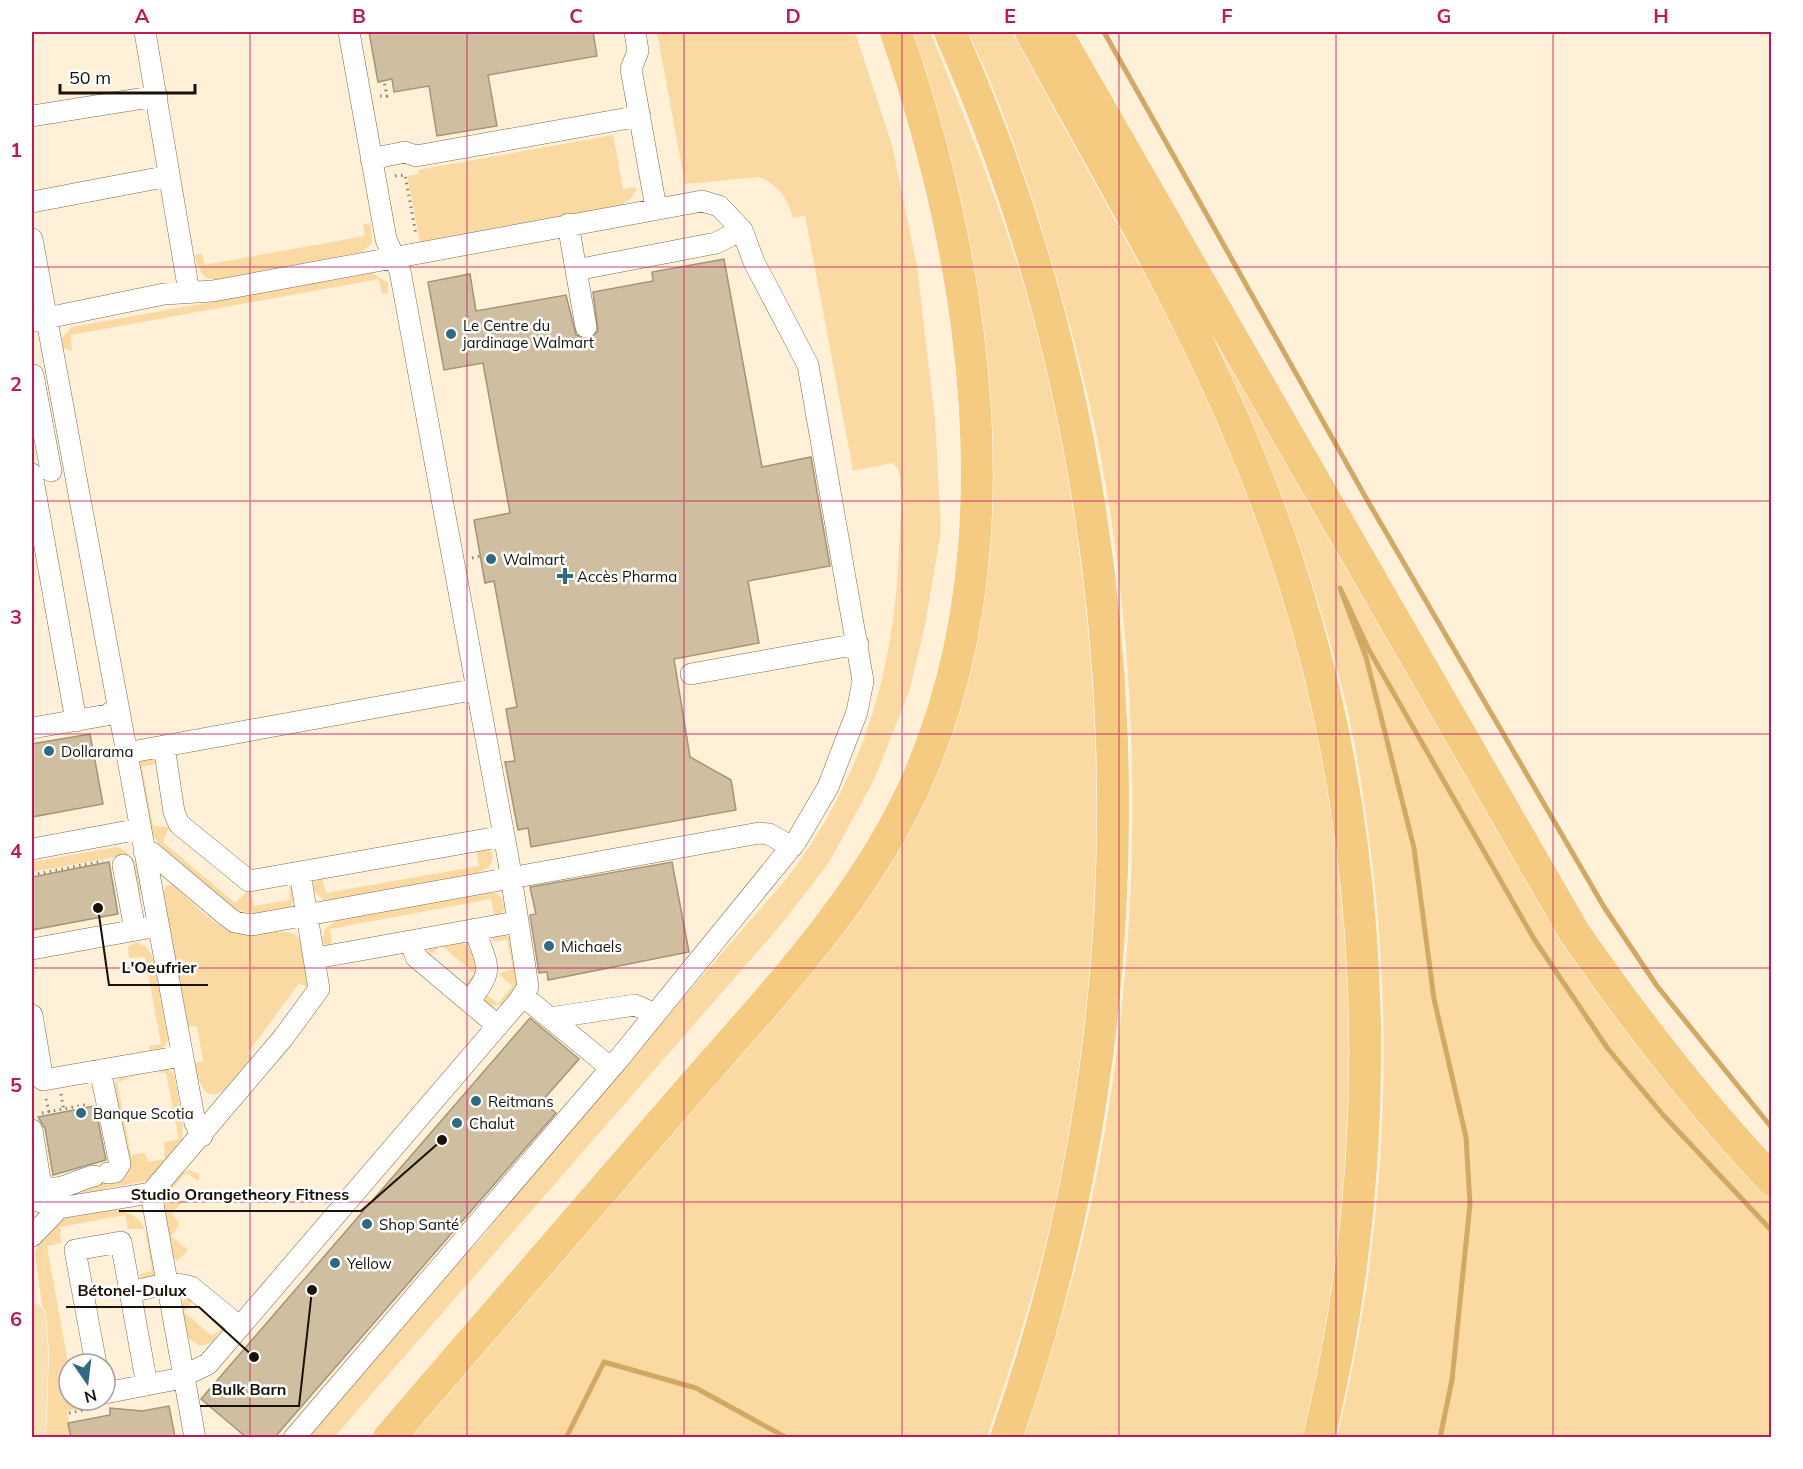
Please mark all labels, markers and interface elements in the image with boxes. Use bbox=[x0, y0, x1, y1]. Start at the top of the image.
text: A bbox=[135, 3, 150, 28]
text: B bbox=[352, 3, 366, 28]
text: C bbox=[569, 3, 583, 28]
text: D bbox=[785, 3, 801, 28]
text: E bbox=[1004, 3, 1016, 28]
text: F bbox=[1221, 3, 1233, 28]
text: G bbox=[1437, 3, 1451, 28]
text: H bbox=[1653, 3, 1669, 28]
scale bar bbox=[60, 57, 195, 95]
text: 50 m bbox=[69, 66, 111, 89]
text: 1 bbox=[10, 137, 22, 162]
place label: Le Centre du jardinage Walmart bbox=[462, 316, 594, 352]
marker: Le Centre du jardinage Walmart bbox=[444, 327, 458, 341]
text: 2 bbox=[10, 371, 22, 396]
place label: Walmart bbox=[503, 550, 565, 569]
marker: Walmart bbox=[484, 552, 498, 566]
place label: Accès Pharma bbox=[577, 567, 677, 586]
marker: Accès Pharma bbox=[558, 569, 572, 583]
text: 3 bbox=[10, 604, 22, 629]
place label: Dollarama bbox=[61, 742, 133, 761]
marker: Dollarama bbox=[42, 744, 56, 758]
text: 4 bbox=[10, 838, 22, 863]
place label: Michaels bbox=[561, 937, 622, 956]
marker: Michaels bbox=[542, 939, 556, 953]
callout: L'Oeufrier bbox=[109, 951, 208, 985]
text: L'Oeufrier bbox=[121, 957, 197, 977]
text: 5 bbox=[10, 1072, 22, 1097]
place label: Reitmans bbox=[488, 1092, 554, 1111]
marker: Reitmans bbox=[469, 1094, 483, 1108]
place label: Banque Scotia bbox=[93, 1104, 194, 1123]
marker: Banque Scotia bbox=[74, 1106, 88, 1120]
place label: Chalut bbox=[469, 1114, 515, 1133]
marker: Chalut bbox=[450, 1116, 464, 1130]
callout: Studio Orangetheory Fitness bbox=[119, 1177, 361, 1211]
text: Studio Orangetheory Fitness bbox=[131, 1184, 349, 1204]
place label: Shop Santé bbox=[379, 1215, 459, 1234]
marker: Shop Santé bbox=[360, 1217, 374, 1231]
place label: Yellow bbox=[346, 1254, 392, 1273]
marker: Yellow bbox=[328, 1256, 342, 1270]
callout: Bétonel-Dulux bbox=[66, 1273, 199, 1307]
text: Bétonel-Dulux bbox=[77, 1280, 187, 1300]
text: 6 bbox=[10, 1306, 22, 1331]
north arrow bbox=[57, 1352, 117, 1412]
callout: Bulk Barn bbox=[200, 1372, 299, 1406]
text: Bulk Barn bbox=[212, 1379, 286, 1399]
text: N bbox=[82, 1385, 99, 1408]

